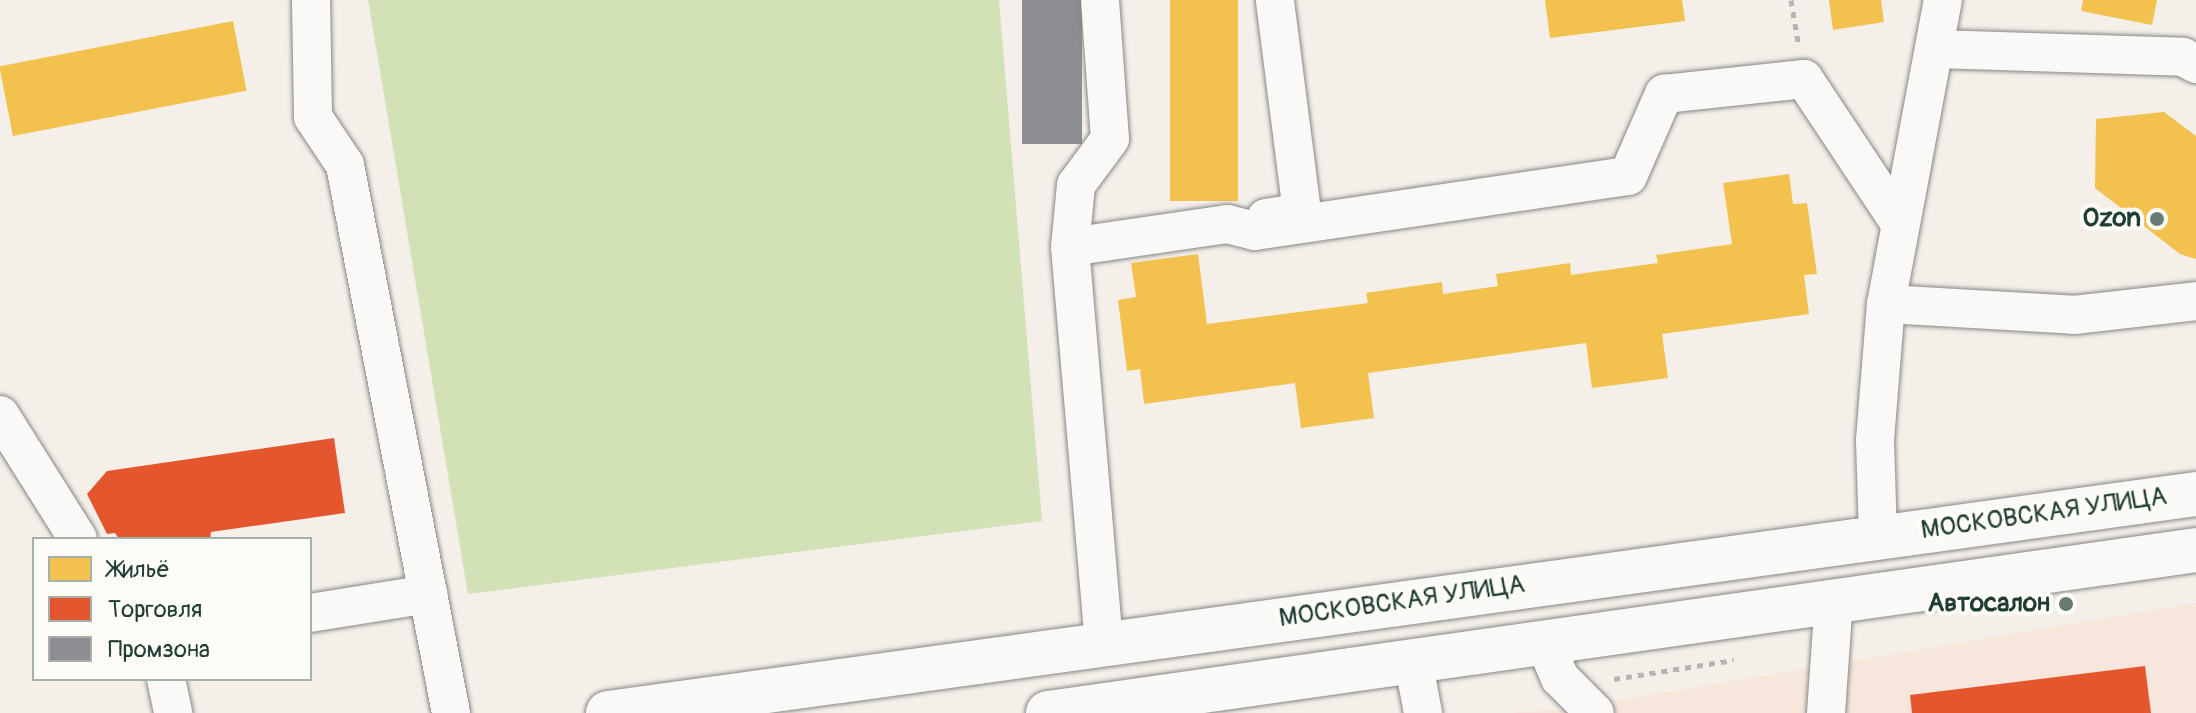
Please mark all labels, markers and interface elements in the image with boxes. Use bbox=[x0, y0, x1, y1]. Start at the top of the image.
place label: Ozon bbox=[2083, 203, 2141, 235]
marker: Ozon bbox=[2148, 210, 2166, 228]
street label: МОСКОВСКАЯ УЛИЦА bbox=[1919, 481, 2169, 547]
legend bbox=[32, 537, 312, 681]
text: Жильё bbox=[108, 555, 170, 584]
street label: МОСКОВСКАЯ УЛИЦА bbox=[1277, 569, 1527, 635]
place label: Автосалон bbox=[1927, 588, 2050, 620]
text: Торговля bbox=[108, 595, 202, 624]
marker: Автосалон bbox=[2057, 595, 2075, 613]
text: Промзона bbox=[108, 635, 210, 664]

